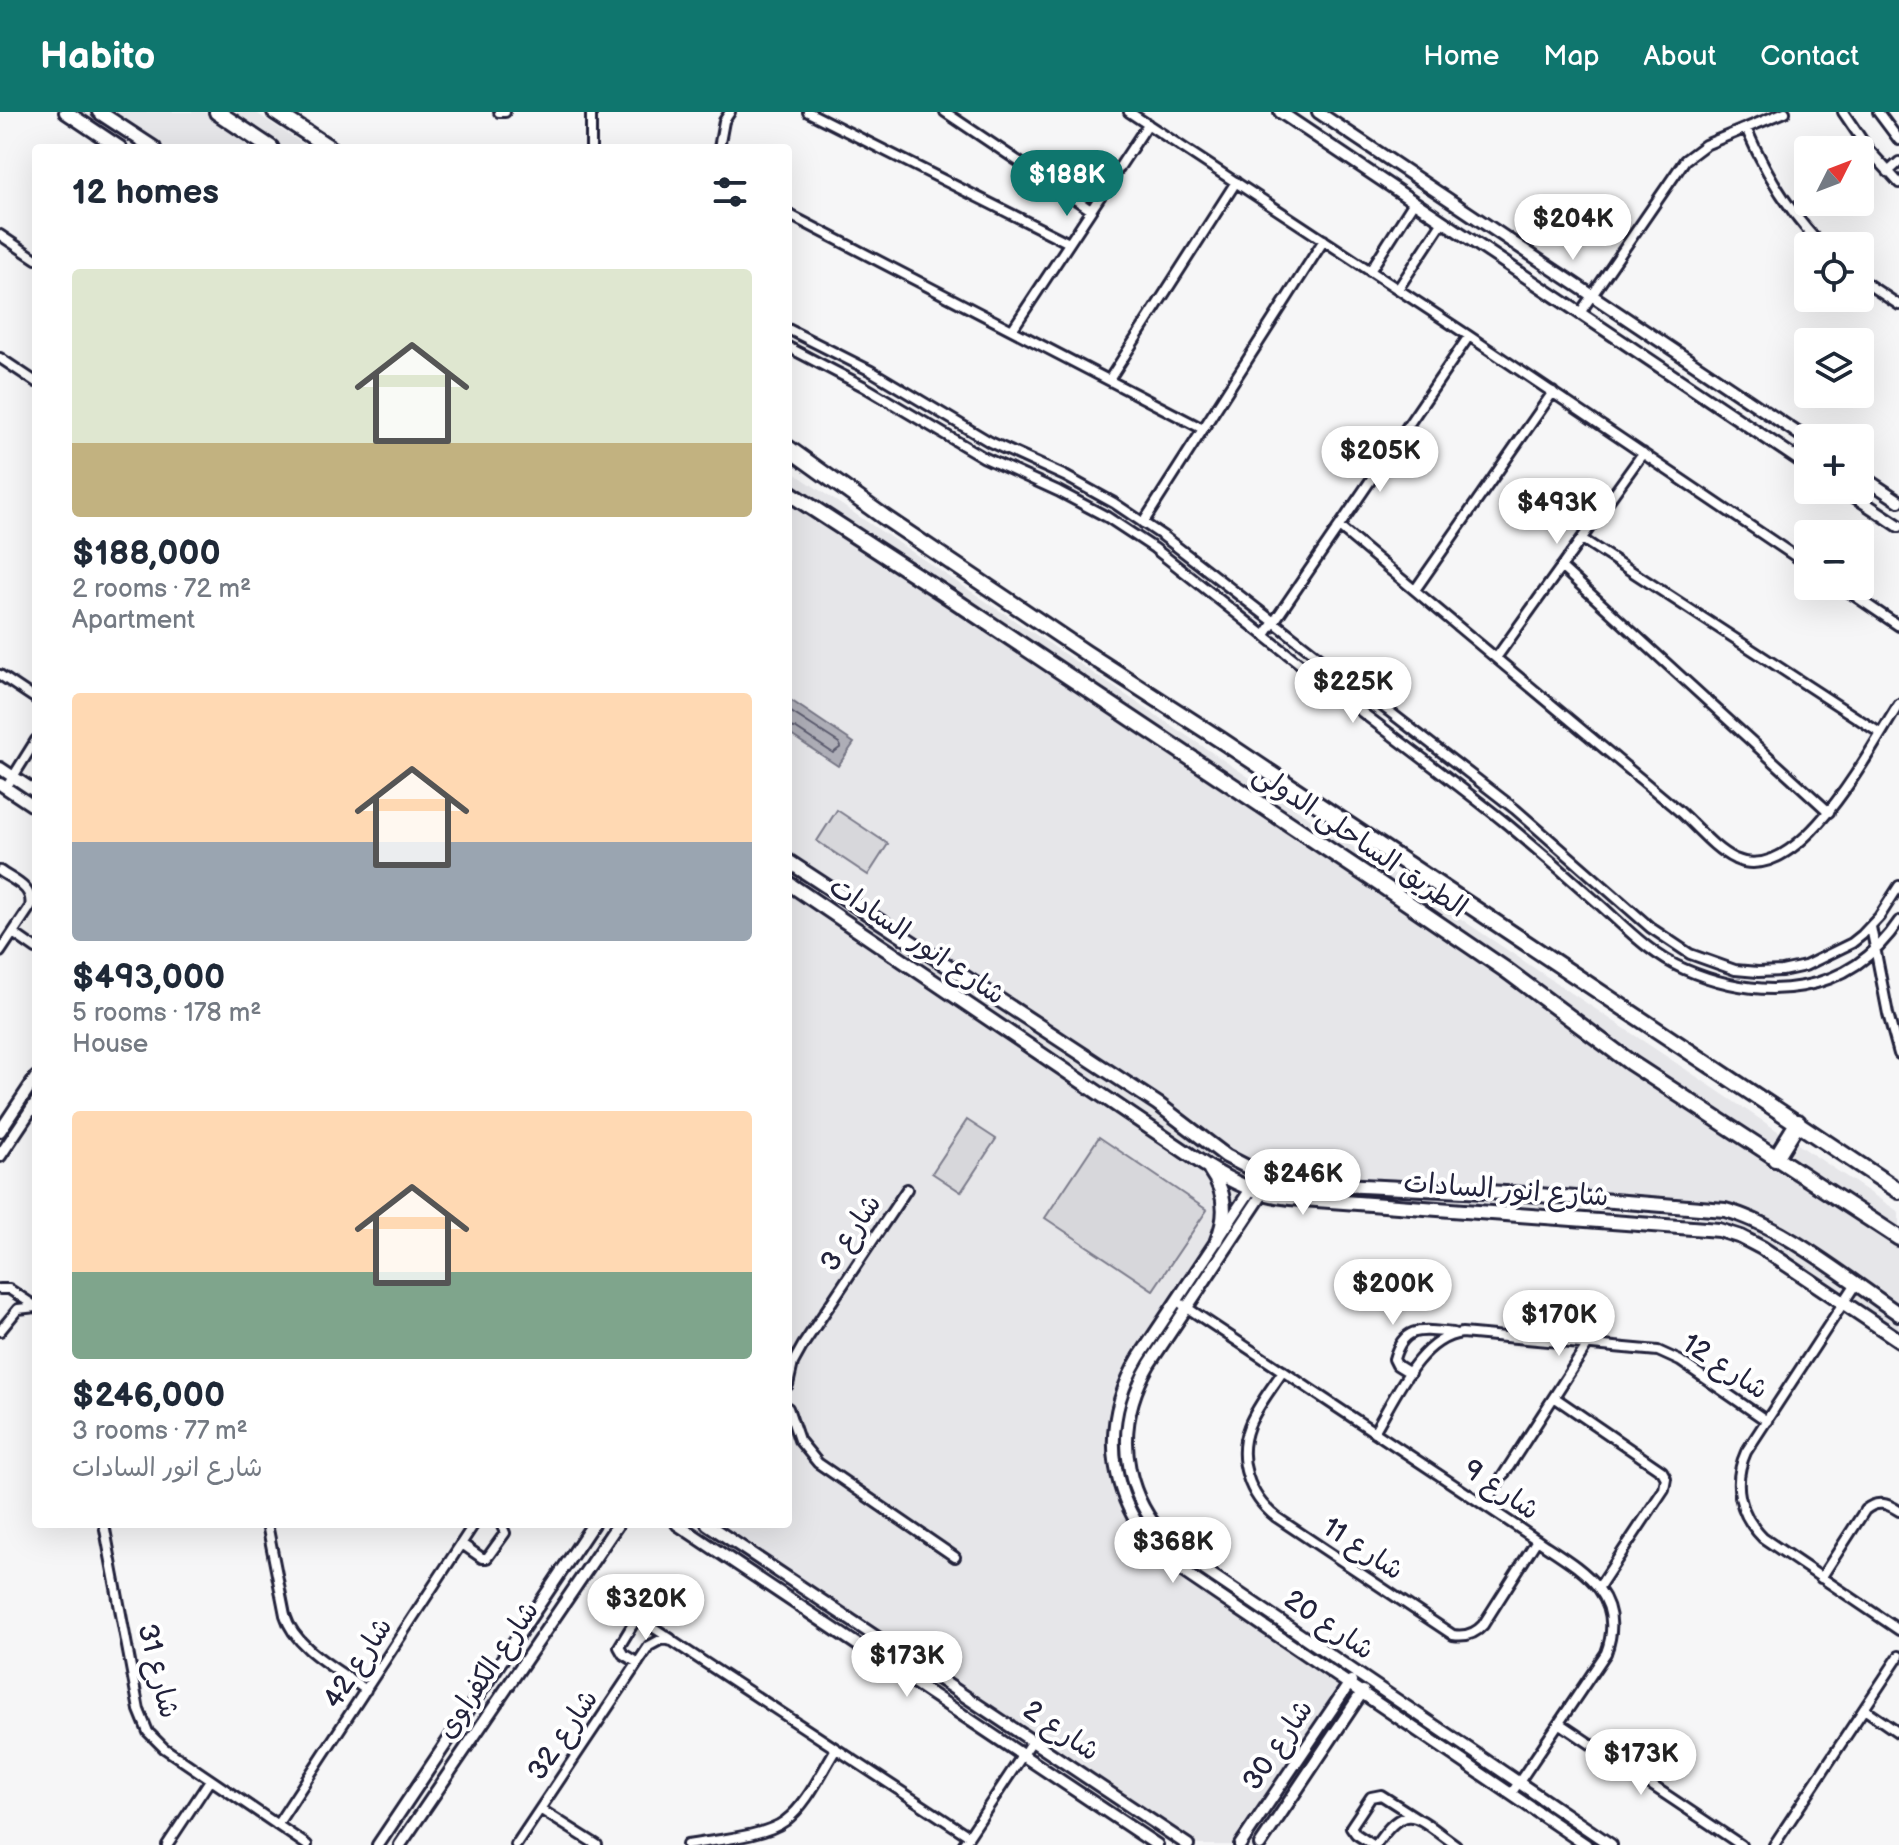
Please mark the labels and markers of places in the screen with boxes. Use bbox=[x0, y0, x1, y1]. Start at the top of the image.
pin: $188K bbox=[1011, 150, 1123, 218]
pin: $204K bbox=[1517, 194, 1629, 262]
pin: $205K bbox=[1324, 426, 1436, 494]
pin: $493K bbox=[1501, 478, 1613, 546]
pin: $225K bbox=[1297, 657, 1409, 725]
pin: $246K bbox=[1247, 1149, 1359, 1217]
pin: $200K bbox=[1337, 1259, 1449, 1327]
pin: $170K bbox=[1503, 1290, 1615, 1358]
pin: $368K bbox=[1117, 1517, 1229, 1585]
pin: $320K bbox=[590, 1574, 702, 1642]
pin: $173K bbox=[851, 1631, 963, 1699]
pin: $173K bbox=[1585, 1729, 1697, 1797]

